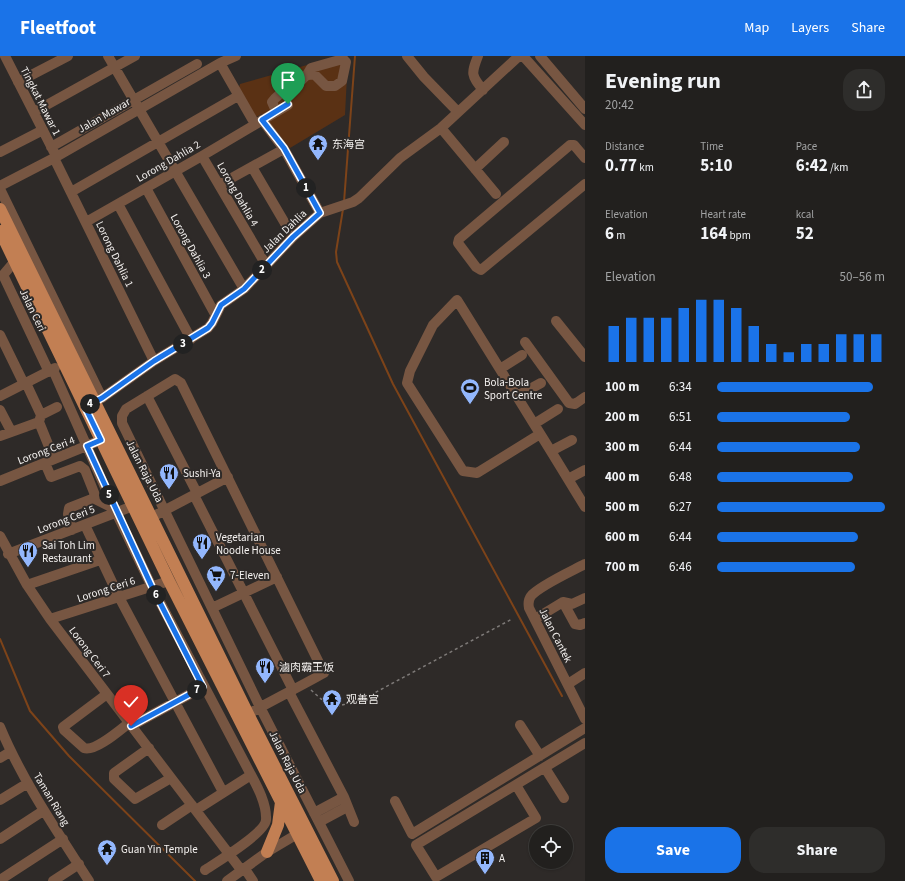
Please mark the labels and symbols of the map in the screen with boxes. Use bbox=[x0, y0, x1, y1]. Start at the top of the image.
pin bbox=[271, 63, 305, 104]
street label: Tingkat Mawar 1 bbox=[17, 64, 64, 138]
street label: Jalan Mawar bbox=[75, 94, 133, 136]
temple icon: 东海宫 bbox=[307, 133, 329, 161]
street label: Lorong Dahlia 2 bbox=[133, 137, 203, 186]
place label: 东海宫 bbox=[332, 137, 365, 152]
street label: Lorong Dahlia 4 bbox=[213, 159, 262, 229]
pin: 1 bbox=[296, 178, 316, 198]
street label: Jalan Dahlia bbox=[259, 206, 310, 256]
street label: Lorong Dahlia 3 bbox=[167, 211, 214, 281]
street label: Lorong Dahlia 1 bbox=[92, 219, 137, 290]
pin: 2 bbox=[252, 260, 272, 280]
street label: Jalan Ceri bbox=[16, 286, 49, 334]
pin: 3 bbox=[173, 334, 193, 354]
place label: Bola-Bola Sport Centre bbox=[484, 375, 543, 403]
sports icon: Bola-Bola Sport Centre bbox=[459, 377, 481, 405]
pin: 4 bbox=[80, 394, 100, 414]
street label: Lorong Ceri 4 bbox=[15, 432, 78, 468]
street label: Jalan Raja Uda bbox=[122, 437, 167, 505]
restaurant icon: Sushi-Ya bbox=[158, 462, 180, 490]
place label: Sushi-Ya bbox=[183, 466, 221, 481]
pin: 5 bbox=[99, 485, 119, 505]
street label: Lorong Ceri 5 bbox=[35, 502, 97, 537]
place label: Vegetarian Noodle House bbox=[216, 530, 281, 558]
restaurant icon: Vegetarian Noodle House bbox=[191, 532, 213, 560]
place label: Sai Toh Lim Restaurant bbox=[42, 538, 95, 566]
restaurant icon: Sai Toh Lim Restaurant bbox=[17, 540, 39, 568]
supermarket icon: 7-Eleven bbox=[205, 564, 227, 592]
place label: 7-Eleven bbox=[230, 568, 270, 583]
street label: Lorong Ceri 6 bbox=[75, 573, 138, 606]
pin: 6 bbox=[146, 585, 166, 605]
street label: Jalan Cantek bbox=[535, 605, 576, 666]
street label: Lorong Ceri 7 bbox=[65, 624, 114, 681]
restaurant icon: 滷肉霸王饭 bbox=[254, 656, 276, 684]
place label: 滷肉霸王饭 bbox=[279, 660, 334, 675]
pin: 7 bbox=[187, 680, 207, 700]
pin bbox=[114, 685, 148, 726]
temple icon: 观善宫 bbox=[321, 688, 343, 716]
place label: 观善宫 bbox=[346, 692, 379, 707]
street label: Jalan Raja Uda bbox=[265, 728, 310, 796]
street label: Taman Riang bbox=[30, 770, 74, 829]
temple icon: Guan Yin Temple bbox=[96, 838, 118, 866]
place label: Guan Yin Temple bbox=[121, 842, 198, 857]
building icon: A bbox=[474, 847, 496, 875]
place label: A bbox=[499, 851, 505, 866]

